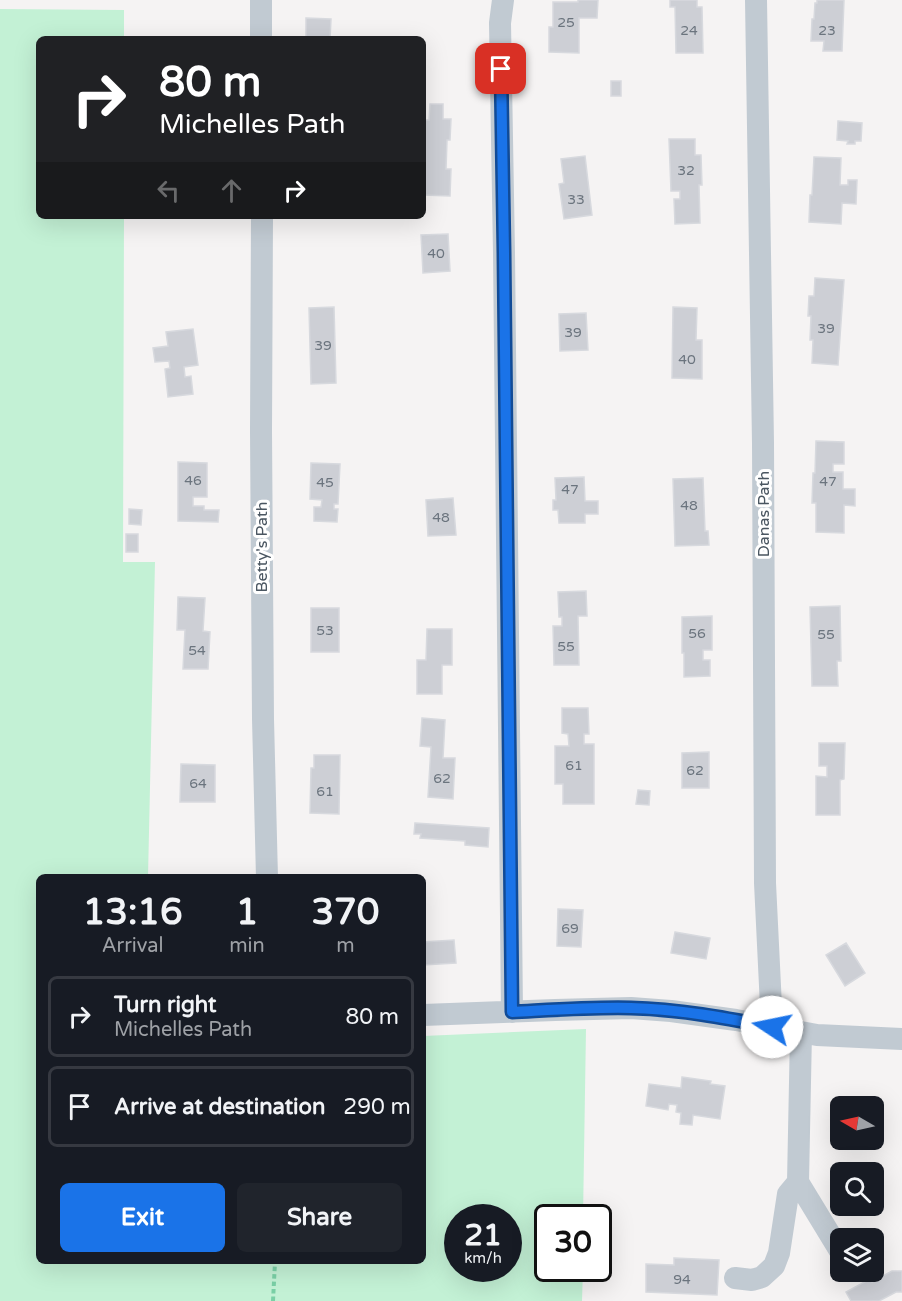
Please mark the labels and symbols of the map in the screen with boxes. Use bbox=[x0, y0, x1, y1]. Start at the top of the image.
house number: 25 bbox=[557, 14, 575, 31]
house number: 24 bbox=[680, 22, 698, 39]
house number: 23 bbox=[818, 22, 836, 39]
pin bbox=[475, 43, 526, 94]
house number: 32 bbox=[677, 162, 695, 179]
house number: 33 bbox=[567, 191, 585, 208]
house number: 40 bbox=[427, 245, 445, 262]
house number: 39 bbox=[817, 320, 835, 337]
house number: 39 bbox=[564, 324, 582, 341]
house number: 39 bbox=[314, 337, 332, 354]
house number: 40 bbox=[678, 351, 696, 368]
street label: Danas Path bbox=[754, 471, 774, 557]
house number: 46 bbox=[184, 472, 202, 489]
house number: 47 bbox=[819, 473, 837, 490]
house number: 45 bbox=[316, 474, 334, 491]
house number: 47 bbox=[561, 481, 579, 498]
house number: 48 bbox=[680, 497, 698, 514]
street label: Betty's Path bbox=[252, 501, 272, 593]
house number: 48 bbox=[432, 509, 450, 526]
house number: 53 bbox=[316, 622, 334, 639]
house number: 56 bbox=[688, 625, 706, 642]
house number: 55 bbox=[817, 626, 835, 643]
house number: 55 bbox=[557, 638, 575, 655]
house number: 54 bbox=[188, 642, 206, 659]
house number: 61 bbox=[565, 757, 583, 774]
house number: 62 bbox=[686, 762, 704, 779]
house number: 62 bbox=[433, 770, 451, 787]
house number: 64 bbox=[189, 775, 207, 792]
house number: 61 bbox=[316, 783, 334, 800]
house number: 69 bbox=[561, 920, 579, 937]
position arrow bbox=[740, 995, 804, 1059]
north arrow bbox=[830, 1096, 884, 1150]
speed limit sign: 30 bbox=[534, 1204, 612, 1282]
house number: 94 bbox=[673, 1271, 691, 1288]

